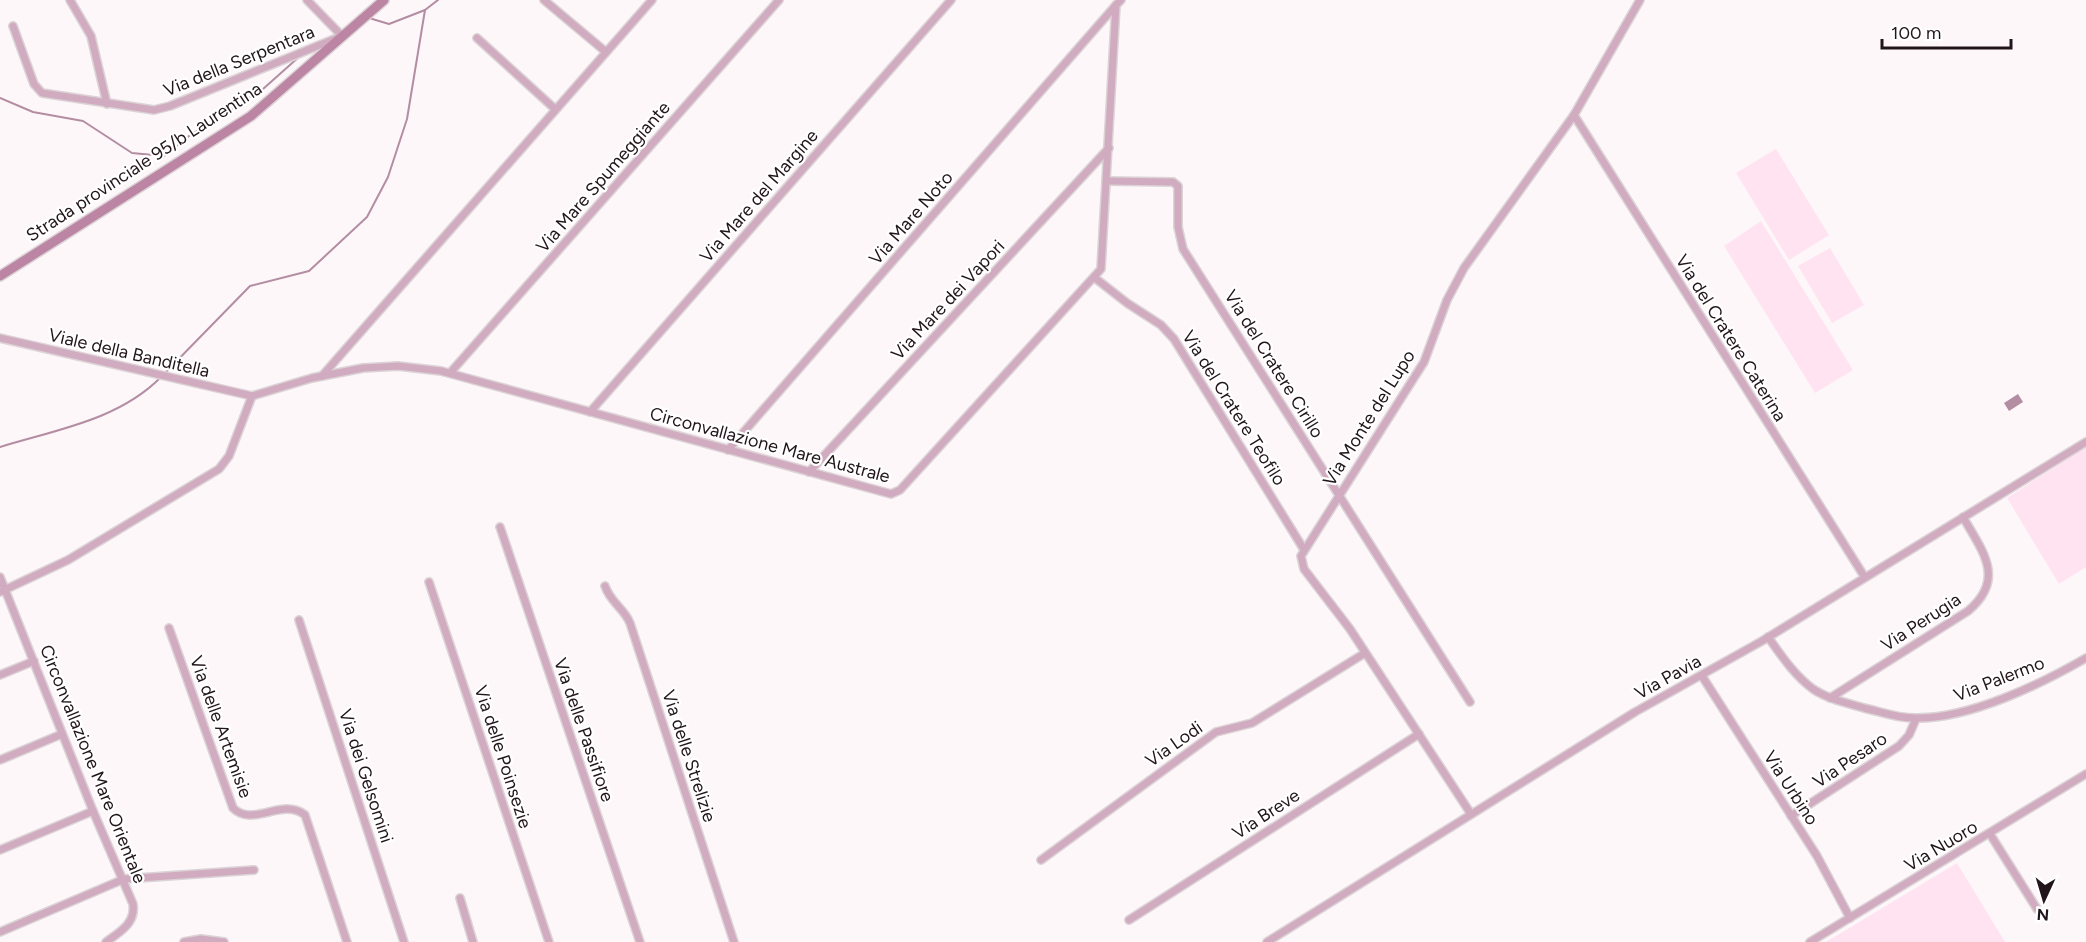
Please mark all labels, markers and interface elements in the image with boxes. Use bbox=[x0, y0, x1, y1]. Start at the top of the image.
scale bar bbox=[1882, 12, 2011, 50]
street label: Via della Serpentara bbox=[160, 21, 318, 101]
text: 100 m bbox=[1891, 22, 1941, 44]
street label: Strada provinciale 95/b Laurentina bbox=[22, 78, 266, 246]
street label: Via Mare Spumeggiante bbox=[531, 97, 675, 257]
street label: Via Mare del Margine bbox=[695, 125, 823, 267]
street label: Via Mare Noto bbox=[864, 167, 958, 269]
street label: Via Mare dei Vapori bbox=[887, 235, 1009, 365]
street label: Via del Cratere Caterina bbox=[1671, 251, 1791, 425]
street label: Via del Cratere Cirillo bbox=[1220, 286, 1328, 442]
street label: Viale della Banditella bbox=[46, 324, 212, 382]
street label: Via del Cratere Teofilo bbox=[1177, 326, 1291, 490]
street label: Via Monte del Lupo bbox=[1318, 346, 1420, 490]
street label: Circonvallazione Mare Australe bbox=[647, 402, 893, 488]
street label: Via Perugia bbox=[1877, 588, 1965, 656]
street label: Circonvallazione Mare Orientale bbox=[35, 642, 151, 887]
street label: Via Pavia bbox=[1631, 650, 1705, 704]
street label: Via Palermo bbox=[1951, 652, 2047, 706]
street label: Via delle Artemisie bbox=[185, 653, 257, 801]
street label: Via delle Passifiore bbox=[549, 655, 619, 805]
street label: Via delle Poinsezie bbox=[470, 683, 537, 831]
street label: Via delle Strelizie bbox=[657, 687, 721, 825]
street label: Via dei Gelsomini bbox=[334, 706, 398, 846]
street label: Via Lodi bbox=[1141, 716, 1207, 772]
street label: Via Pesaro bbox=[1809, 727, 1891, 793]
street label: Via Urbino bbox=[1759, 747, 1823, 829]
street label: Via Breve bbox=[1228, 784, 1304, 844]
street label: Via Nuoro bbox=[1901, 816, 1981, 876]
north arrow bbox=[2014, 870, 2074, 930]
text: N bbox=[2036, 905, 2050, 924]

